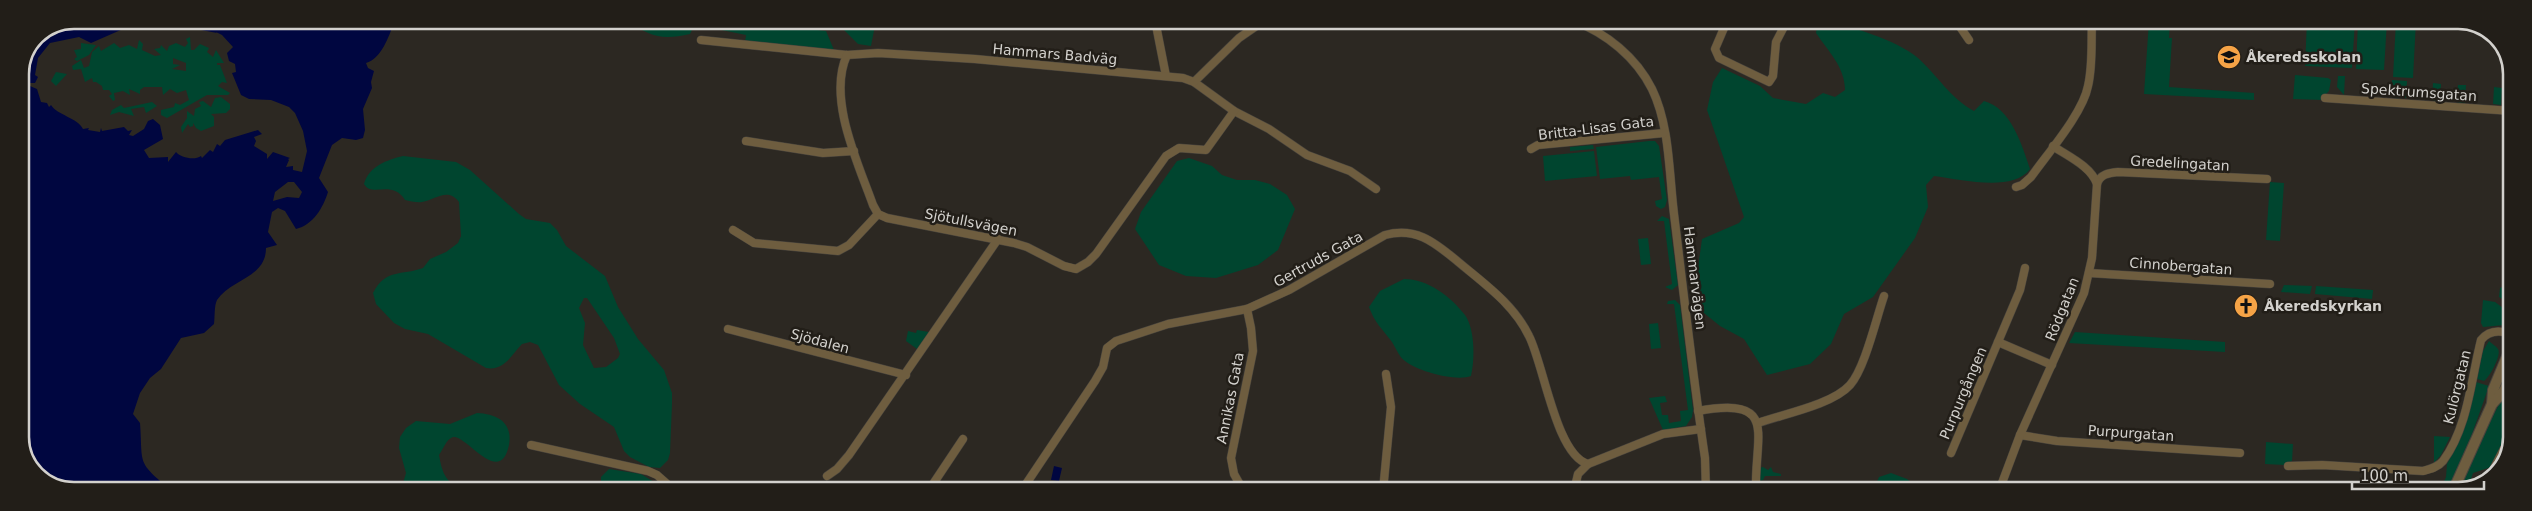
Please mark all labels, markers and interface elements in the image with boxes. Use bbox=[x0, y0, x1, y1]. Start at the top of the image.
street label: Hammars Badväg bbox=[992, 41, 1118, 67]
school or university icon: Åkeredsskolan bbox=[2216, 44, 2242, 70]
place label: Åkeredsskolan bbox=[2246, 49, 2361, 65]
street label: Spektrumsgatan bbox=[2361, 80, 2477, 104]
street label: Britta-Lisas Gata bbox=[1537, 113, 1655, 143]
street label: Gredelingatan bbox=[2130, 152, 2230, 174]
street label: Sjötullsvägen bbox=[923, 205, 1019, 239]
street label: Hammarvägen bbox=[1681, 225, 1709, 331]
street label: Gertruds Gata bbox=[1271, 228, 1365, 290]
street label: Cinnobergatan bbox=[2129, 254, 2233, 278]
street label: Rödgatan bbox=[2042, 275, 2082, 343]
church icon: Åkeredskyrkan bbox=[2233, 293, 2259, 319]
place label: Åkeredskyrkan bbox=[2264, 298, 2382, 314]
street label: Sjödalen bbox=[789, 325, 851, 357]
street label: Purpurgången bbox=[1936, 344, 1990, 442]
street label: Kulörgatan bbox=[2440, 348, 2474, 426]
street label: Annikas Gata bbox=[1213, 351, 1247, 445]
street label: Purpurgatan bbox=[2087, 422, 2175, 444]
scale bar bbox=[2352, 458, 2484, 490]
text: 100 m bbox=[2360, 467, 2408, 485]

